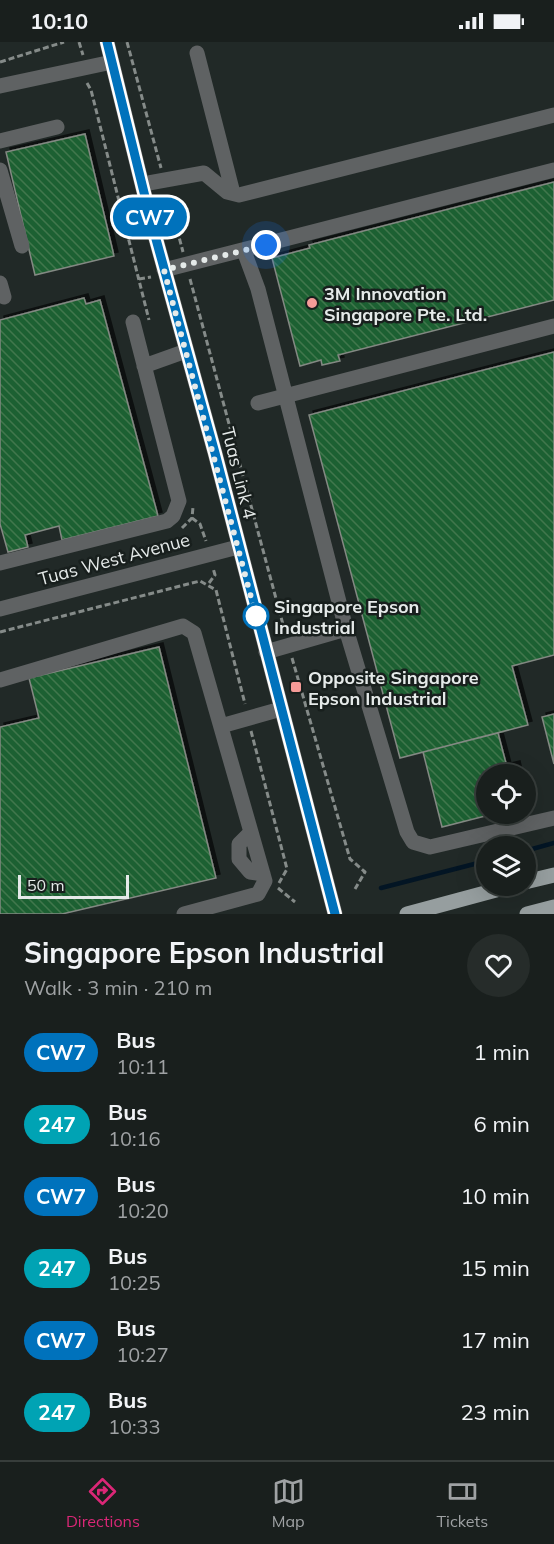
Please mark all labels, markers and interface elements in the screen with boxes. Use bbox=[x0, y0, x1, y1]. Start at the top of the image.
text: 10:10 bbox=[30, 7, 88, 35]
line badge: CW7 bbox=[116, 198, 184, 237]
text: CW7 bbox=[125, 204, 175, 230]
your location bbox=[251, 230, 281, 260]
place label: 3M Innovation Singapore Pte. Ltd. bbox=[324, 282, 487, 326]
marker: 3M Innovation Singapore Pte. Ltd. bbox=[305, 296, 319, 310]
street label: Tuas Link 4 bbox=[216, 425, 262, 521]
street label: Tuas West Avenue bbox=[36, 528, 192, 590]
place label: Singapore Epson Industrial bbox=[274, 595, 419, 639]
marker: Singapore Epson Industrial bbox=[243, 603, 269, 629]
place label: Opposite Singapore Epson Industrial bbox=[308, 666, 479, 710]
marker: Opposite Singapore Epson Industrial bbox=[289, 680, 303, 694]
map controls bbox=[476, 764, 536, 896]
button: locate bbox=[476, 764, 536, 824]
button: layers bbox=[476, 836, 536, 896]
scale bar bbox=[18, 872, 129, 899]
text: 50 m bbox=[27, 875, 64, 895]
button: heart bbox=[467, 934, 530, 997]
text: Singapore Epson Industrial bbox=[24, 935, 384, 970]
text: Walk · 3 min · 210 m bbox=[24, 975, 212, 1000]
text: Bus bbox=[116, 1026, 155, 1054]
text: 1 min bbox=[474, 1038, 530, 1066]
text: CW7 bbox=[36, 1039, 86, 1065]
text: 10:11 bbox=[116, 1054, 169, 1079]
text: Bus bbox=[108, 1098, 147, 1126]
text: 6 min bbox=[474, 1110, 530, 1138]
text: 247 bbox=[38, 1111, 76, 1137]
text: 10:16 bbox=[108, 1126, 161, 1151]
text: Bus bbox=[116, 1170, 155, 1198]
text: 10 min bbox=[460, 1182, 530, 1210]
text: CW7 bbox=[36, 1183, 86, 1209]
text: 10:20 bbox=[116, 1198, 169, 1223]
text: Bus bbox=[108, 1242, 147, 1270]
text: 15 min bbox=[460, 1254, 530, 1282]
text: 247 bbox=[38, 1255, 76, 1281]
text: 10:25 bbox=[108, 1270, 161, 1295]
text: Bus bbox=[116, 1314, 155, 1342]
text: 17 min bbox=[460, 1326, 530, 1354]
text: CW7 bbox=[36, 1327, 86, 1353]
text: 10:27 bbox=[116, 1342, 169, 1367]
text: Bus bbox=[108, 1386, 147, 1414]
text: 23 min bbox=[460, 1398, 530, 1426]
text: 247 bbox=[38, 1399, 76, 1425]
text: 10:33 bbox=[108, 1414, 161, 1439]
tab: Directions bbox=[66, 1475, 140, 1531]
tab: Map bbox=[272, 1475, 305, 1531]
tab: Tickets bbox=[436, 1475, 488, 1531]

